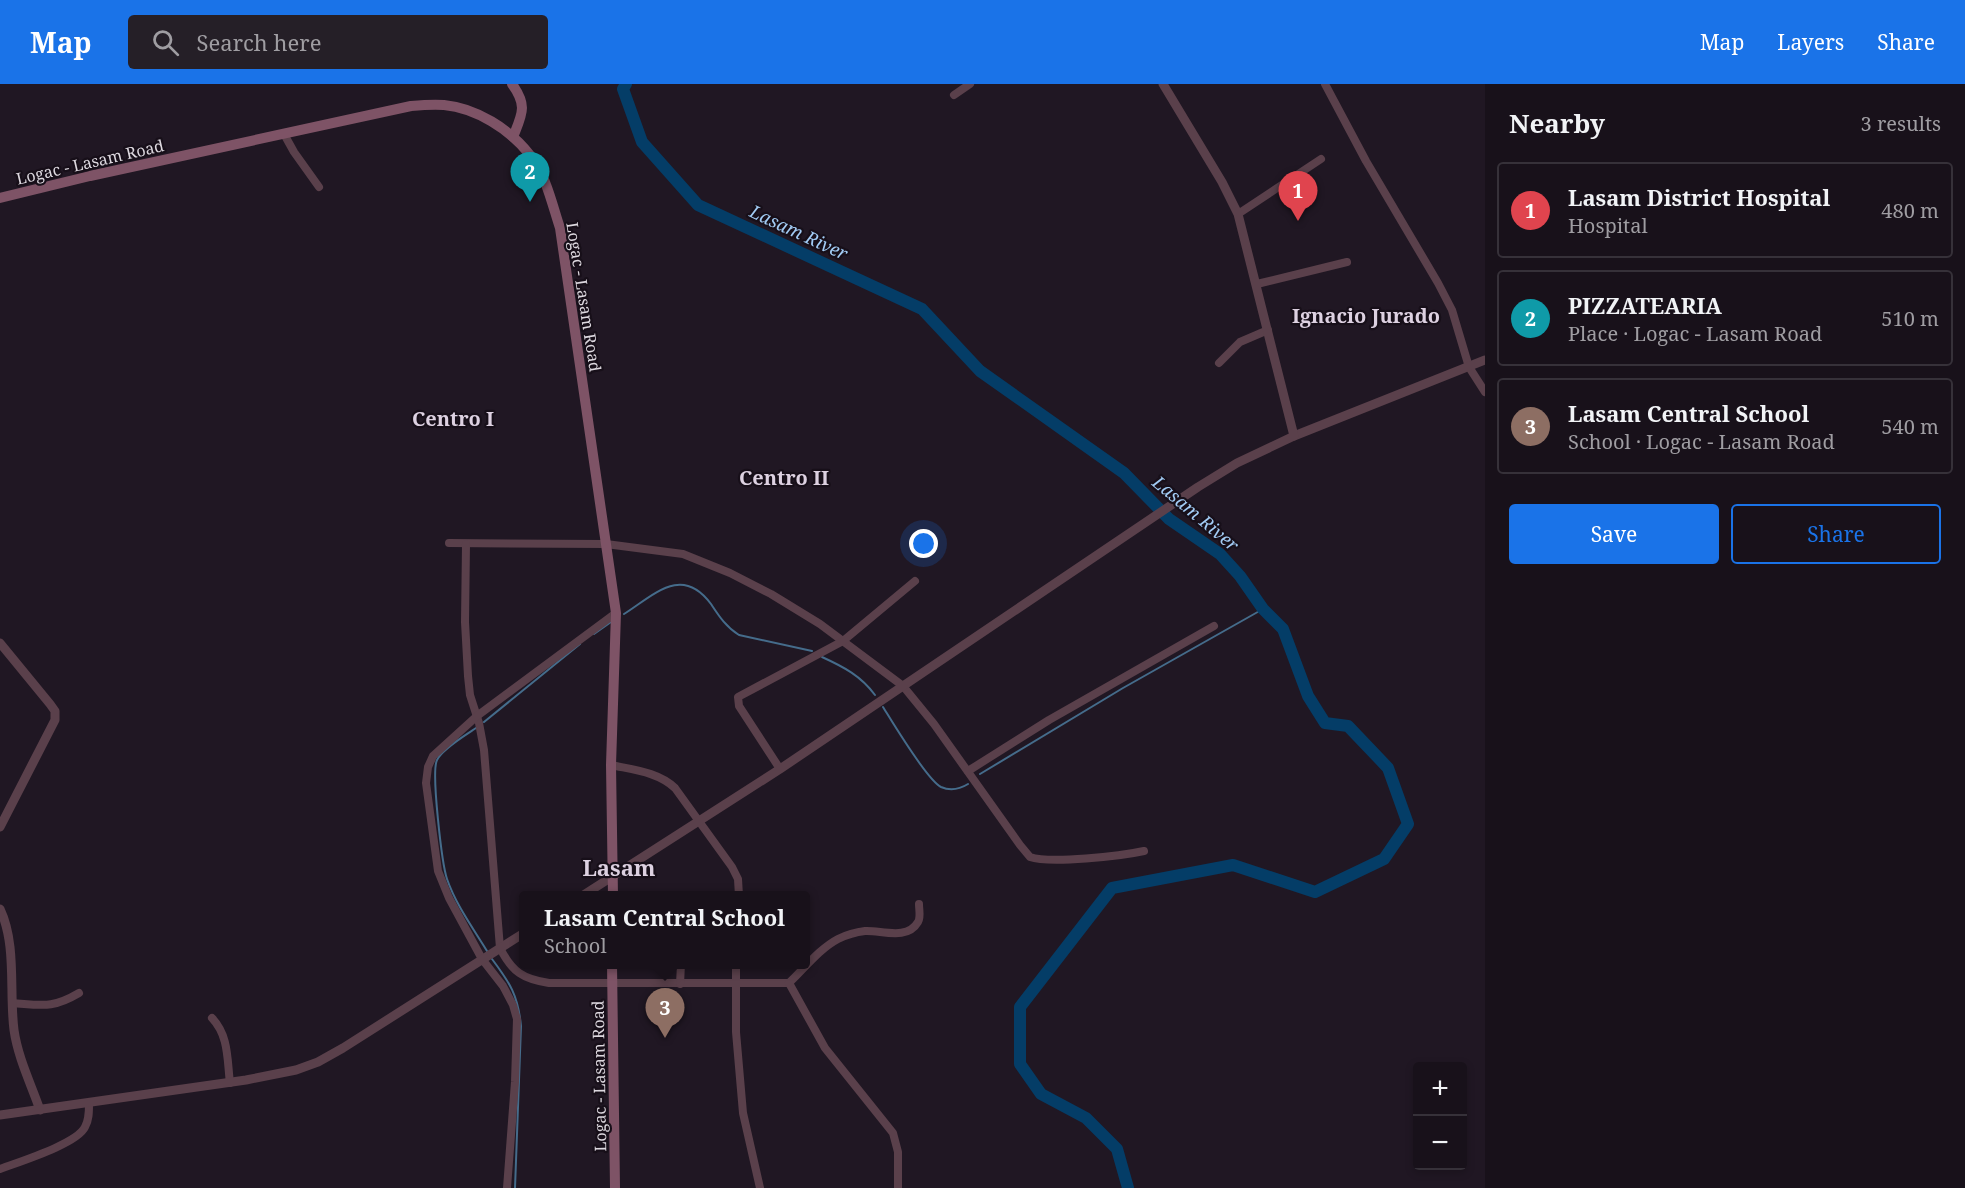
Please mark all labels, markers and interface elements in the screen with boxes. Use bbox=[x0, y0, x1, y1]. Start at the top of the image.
search box bbox=[128, 15, 548, 69]
text: Map bbox=[30, 23, 92, 61]
icon: search bbox=[149, 26, 182, 59]
text: Search here bbox=[197, 27, 321, 57]
text: Map bbox=[1700, 28, 1744, 56]
text: Layers bbox=[1777, 28, 1844, 56]
text: Share bbox=[1877, 28, 1935, 56]
text: Nearby bbox=[1509, 105, 1605, 141]
text: 3 results bbox=[1861, 110, 1941, 137]
street label: Logac - Lasam Road bbox=[14, 134, 166, 190]
pin: 2 bbox=[510, 152, 550, 202]
pin: 1 bbox=[1278, 172, 1318, 221]
text: Lasam District Hospital bbox=[1568, 182, 1830, 212]
text: 1 bbox=[1525, 197, 1536, 224]
text: 480 m bbox=[1881, 197, 1939, 224]
water label: Lasam River bbox=[745, 198, 852, 265]
text: Hospital bbox=[1568, 212, 1648, 239]
street label: Logac - Lasam Road bbox=[561, 221, 607, 373]
text: PIZZATEARIA bbox=[1568, 290, 1722, 320]
district label: Ignacio Jurado bbox=[1292, 302, 1440, 329]
text: 2 bbox=[1525, 305, 1536, 332]
text: 510 m bbox=[1881, 305, 1939, 332]
text: Place · Logac - Lasam Road bbox=[1568, 320, 1822, 347]
text: Lasam Central School bbox=[1568, 398, 1809, 428]
district label: Centro I bbox=[412, 405, 494, 432]
text: 3 bbox=[1525, 413, 1536, 440]
text: 540 m bbox=[1881, 413, 1939, 440]
text: School · Logac - Lasam Road bbox=[1568, 428, 1835, 455]
district label: Centro II bbox=[739, 464, 829, 491]
water label: Lasam River bbox=[1147, 469, 1245, 557]
button: Save bbox=[1509, 504, 1719, 564]
button: Share bbox=[1731, 504, 1941, 564]
your location bbox=[909, 529, 938, 558]
district label: Lasam bbox=[582, 852, 656, 882]
popup bbox=[519, 891, 810, 969]
text: Lasam Central School bbox=[544, 902, 785, 932]
text: School bbox=[544, 932, 607, 959]
pin: 3 bbox=[646, 988, 684, 1038]
street label: Logac - Lasam Road bbox=[587, 1000, 611, 1152]
map controls bbox=[1413, 1062, 1467, 1170]
button: + bbox=[1413, 1062, 1467, 1116]
button: − bbox=[1413, 1116, 1467, 1170]

